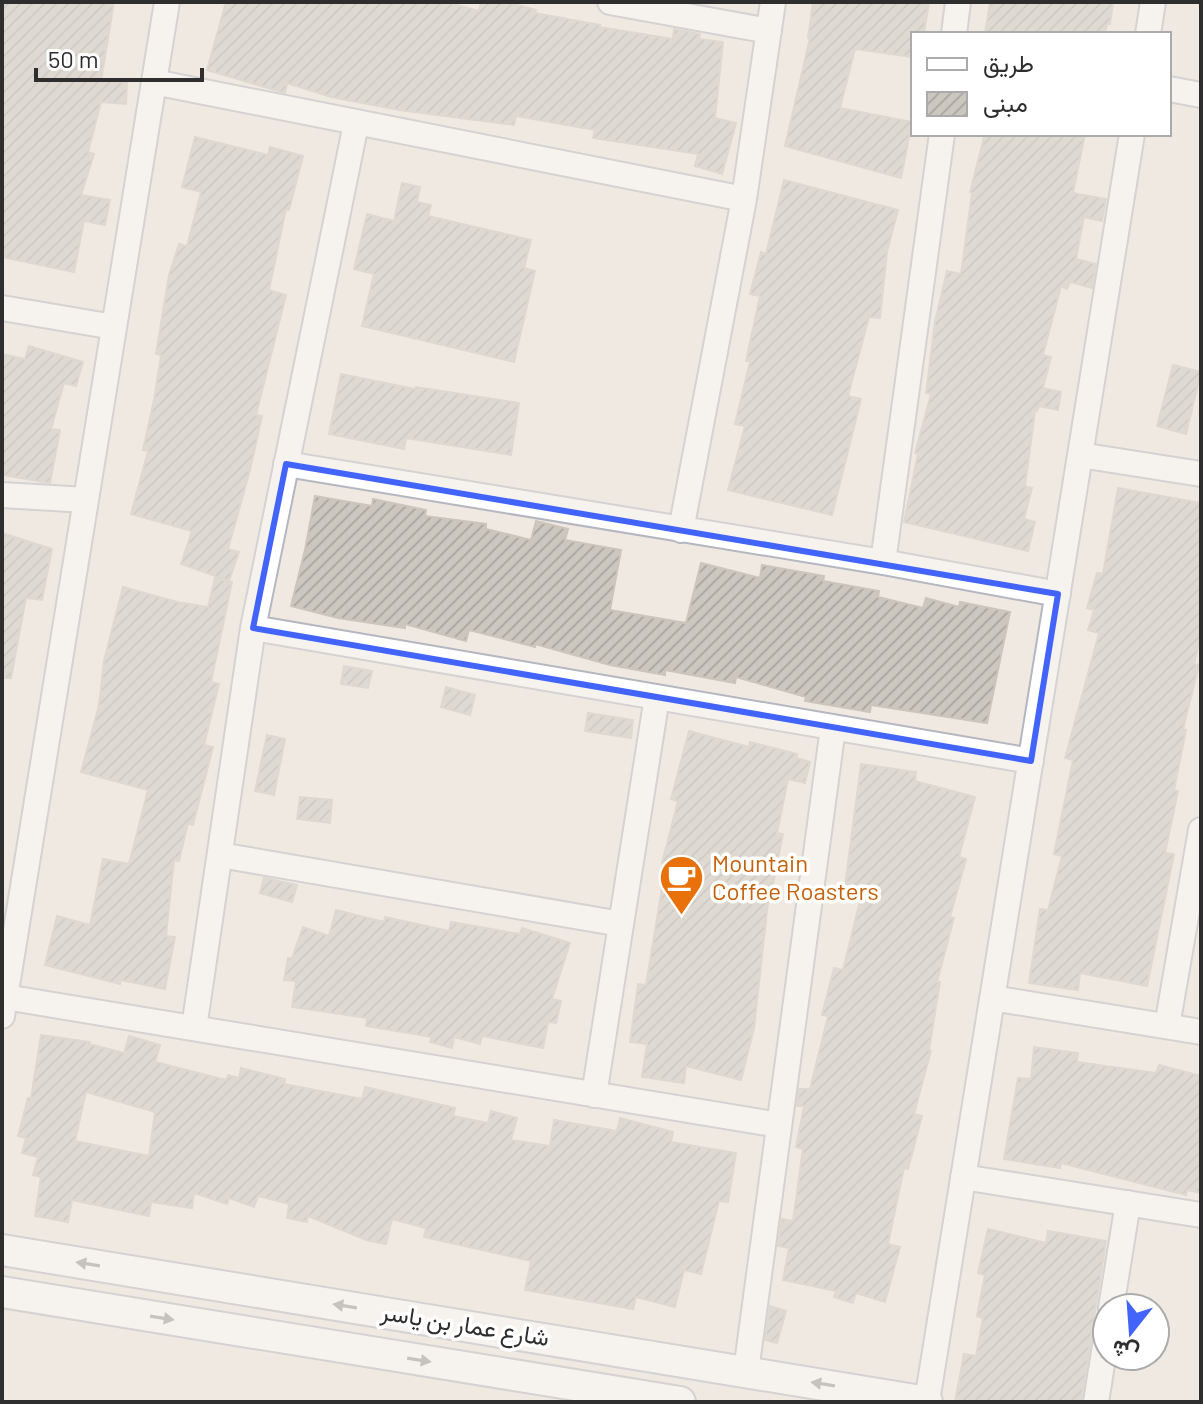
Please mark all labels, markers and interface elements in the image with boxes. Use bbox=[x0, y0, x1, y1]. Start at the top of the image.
scale bar bbox=[36, 32, 202, 82]
legend bbox=[911, 32, 1171, 136]
text: 50 m bbox=[48, 44, 99, 73]
text: طريق bbox=[983, 48, 1034, 79]
text: مبنى bbox=[983, 88, 1028, 118]
place label: Mountain Coffee Roasters bbox=[712, 848, 879, 905]
cafe icon: Mountain Coffee Roasters bbox=[657, 854, 705, 917]
one-way arrow bbox=[76, 1258, 101, 1270]
north arrow bbox=[1091, 1292, 1171, 1372]
street label: شارع عمار بن ياسر bbox=[378, 1296, 551, 1354]
one-way arrow bbox=[332, 1299, 357, 1312]
one-way arrow bbox=[150, 1312, 175, 1325]
text: ش bbox=[1108, 1334, 1142, 1368]
one-way arrow bbox=[406, 1354, 431, 1366]
one-way arrow bbox=[810, 1377, 835, 1390]

